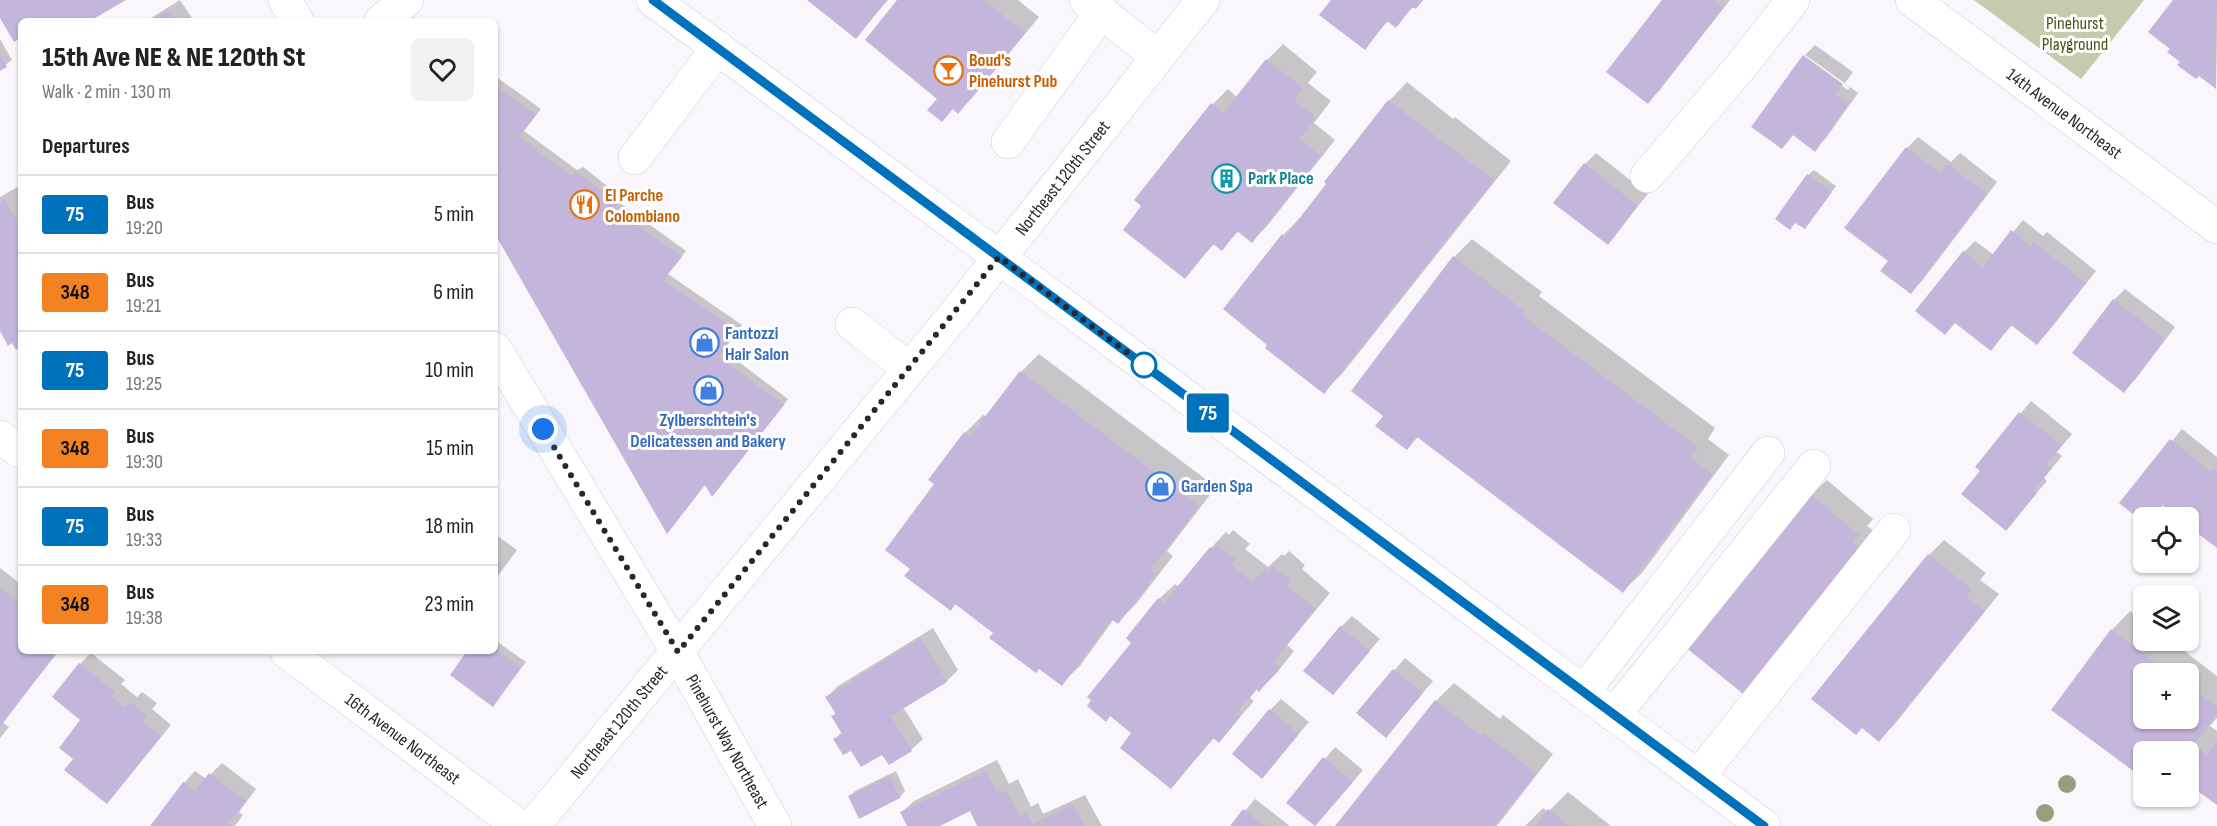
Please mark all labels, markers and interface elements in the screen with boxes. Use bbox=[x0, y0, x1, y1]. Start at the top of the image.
park label: Pinehurst Playground bbox=[2042, 13, 2108, 55]
button: heart bbox=[411, 38, 474, 101]
text: 15th Ave NE & NE 120th St bbox=[42, 41, 305, 74]
place label: Boud's Pinehurst Pub bbox=[969, 50, 1057, 92]
bar icon: Boud's Pinehurst Pub bbox=[932, 54, 964, 86]
street label: 14th Avenue Northeast bbox=[2003, 64, 2127, 163]
text: Walk · 2 min · 130 m bbox=[42, 80, 171, 104]
street label: Northeast 120th Street bbox=[1011, 116, 1115, 239]
text: Departures bbox=[42, 133, 130, 160]
building icon: Park Place bbox=[1211, 162, 1243, 194]
place label: Park Place bbox=[1248, 168, 1314, 189]
place label: El Parche Colombiano bbox=[605, 185, 680, 227]
text: Bus bbox=[126, 189, 155, 216]
restaurant icon: El Parche Colombiano bbox=[568, 189, 600, 221]
text: 5 min bbox=[434, 201, 474, 228]
text: 75 bbox=[66, 202, 84, 227]
text: 19:20 bbox=[126, 216, 163, 240]
text: Bus bbox=[126, 267, 155, 294]
text: 6 min bbox=[433, 279, 474, 306]
text: 348 bbox=[60, 280, 90, 305]
text: 19:21 bbox=[126, 294, 161, 318]
place label: Fantozzi Hair Salon bbox=[725, 323, 789, 365]
shop icon: Fantozzi Hair Salon bbox=[688, 327, 720, 359]
text: Bus bbox=[126, 345, 155, 372]
unlabelled marker bbox=[1131, 352, 1157, 378]
text: 10 min bbox=[425, 357, 474, 384]
text: 75 bbox=[66, 358, 84, 383]
text: 19:25 bbox=[126, 372, 162, 396]
shop icon: Zylberschtein's Delicatessen and Bakery bbox=[692, 375, 724, 407]
line badge: 75 bbox=[1181, 394, 1235, 432]
text: 75 bbox=[1199, 401, 1217, 426]
place label: Zylberschtein's Delicatessen and Bakery bbox=[630, 410, 786, 452]
your location bbox=[528, 414, 558, 444]
text: Bus bbox=[126, 423, 155, 450]
text: 15 min bbox=[426, 435, 474, 462]
text: 348 bbox=[60, 436, 90, 461]
text: 19:30 bbox=[126, 450, 163, 474]
shop icon: Garden Spa bbox=[1144, 470, 1176, 502]
place label: Garden Spa bbox=[1181, 476, 1253, 497]
text: Bus bbox=[126, 501, 155, 528]
map controls bbox=[2133, 507, 2199, 807]
button: locate bbox=[2133, 507, 2199, 573]
text: 18 min bbox=[426, 513, 474, 540]
text: 75 bbox=[66, 514, 84, 539]
text: 19:33 bbox=[126, 528, 162, 552]
text: Bus bbox=[126, 579, 155, 606]
button: layers bbox=[2133, 585, 2199, 651]
text: 23 min bbox=[425, 591, 474, 618]
text: 348 bbox=[60, 592, 90, 617]
text: 19:38 bbox=[126, 606, 163, 630]
street label: Northeast 120th Street bbox=[566, 661, 672, 783]
button: + bbox=[2133, 663, 2199, 729]
street label: Pinehurst Way Northeast bbox=[682, 671, 774, 812]
street label: 16th Avenue Northeast bbox=[341, 689, 465, 789]
button: − bbox=[2133, 741, 2199, 807]

